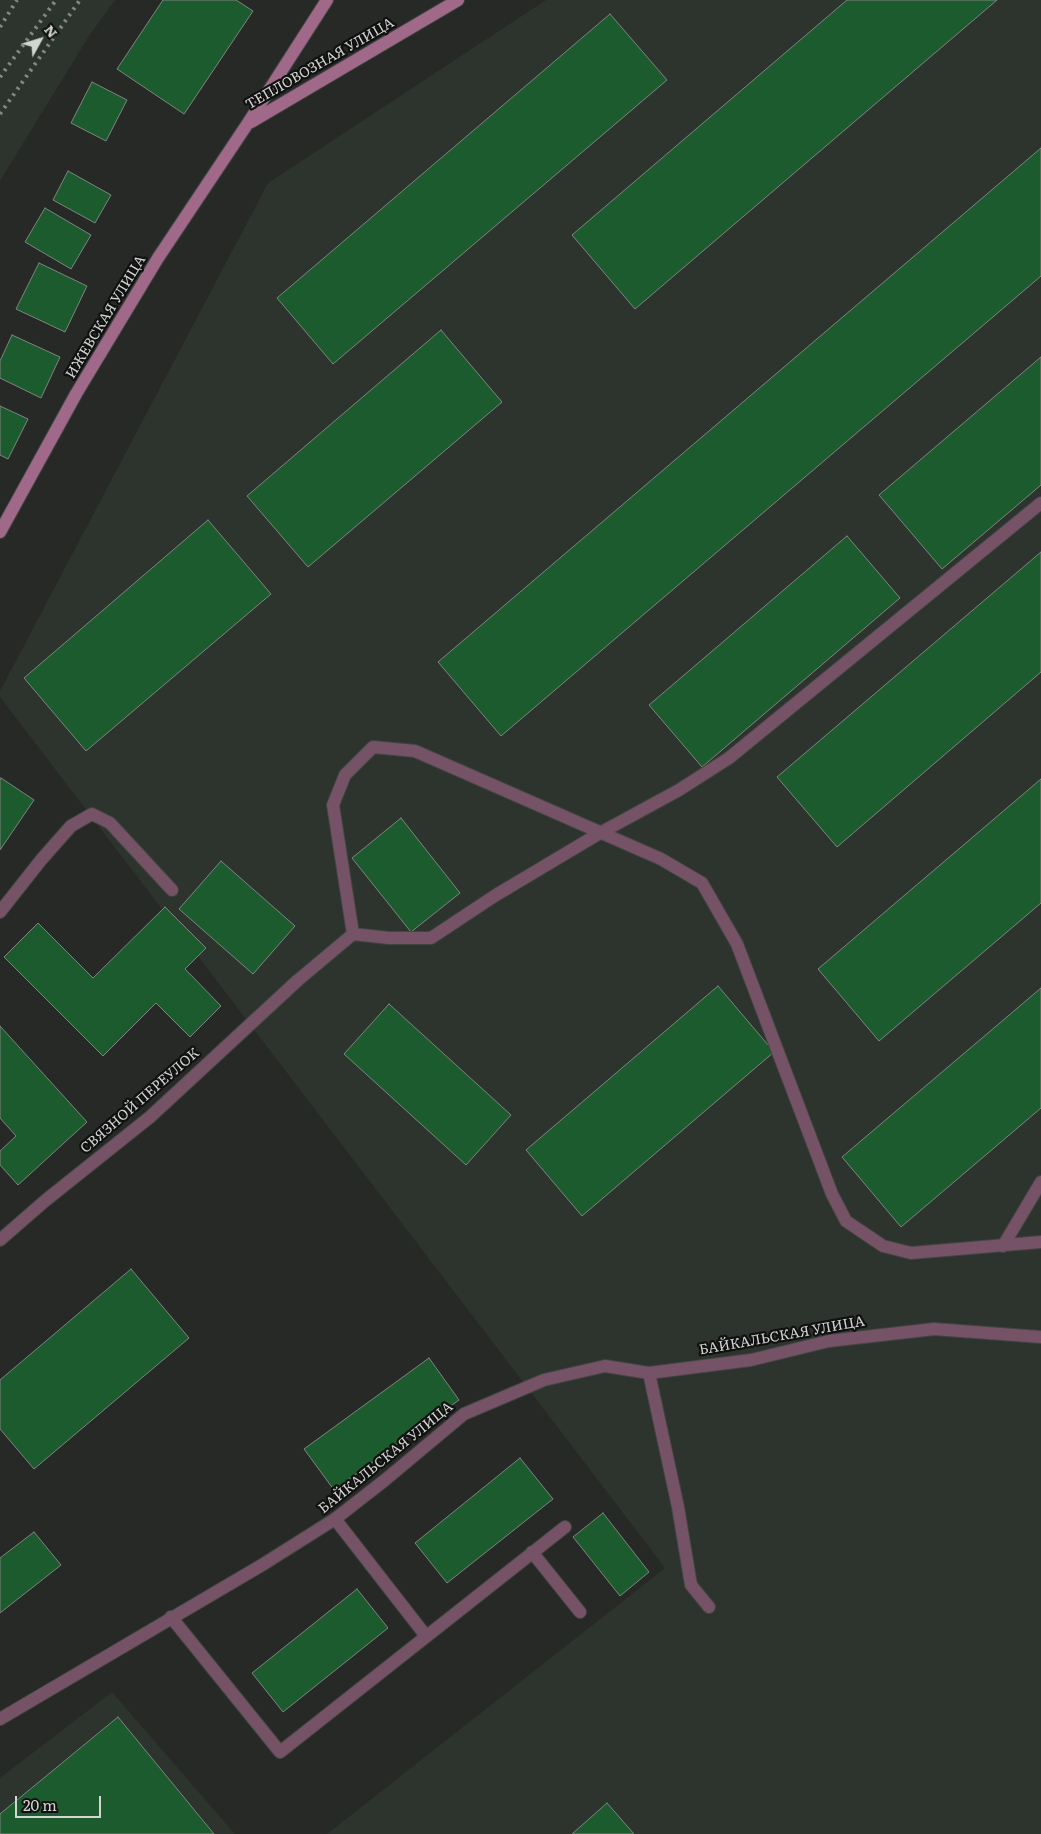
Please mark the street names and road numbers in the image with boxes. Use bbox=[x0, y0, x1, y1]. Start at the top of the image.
street label: ТЕПЛОВОЗНАЯ УЛИЦА bbox=[243, 15, 397, 113]
street label: ИЖЕВСКАЯ УЛИЦА bbox=[63, 252, 149, 382]
street label: СВЯЗНОЙ ПЕРЕУЛОК bbox=[77, 1045, 203, 1157]
street label: БАЙКАЛЬСКАЯ УЛИЦА bbox=[698, 1313, 866, 1359]
street label: БАЙКАЛЬСКАЯ УЛИЦА bbox=[315, 1399, 457, 1517]

